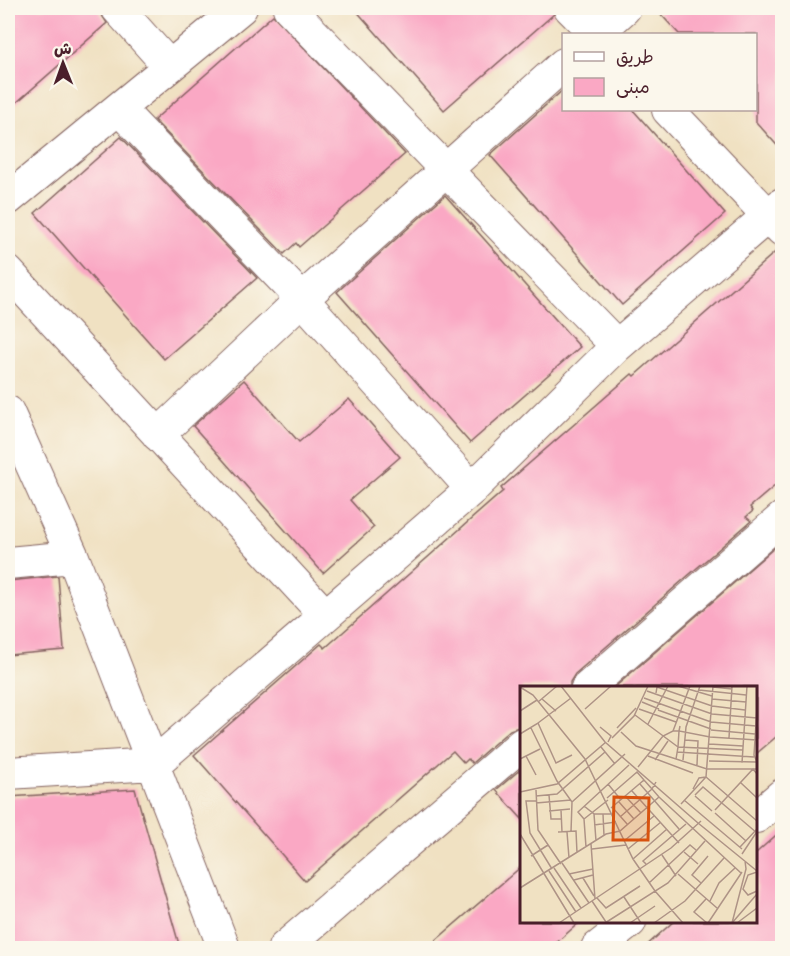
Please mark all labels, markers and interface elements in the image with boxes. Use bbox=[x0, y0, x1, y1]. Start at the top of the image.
north arrow bbox=[33, 33, 93, 93]
legend bbox=[562, 33, 757, 111]
text: ش bbox=[54, 39, 72, 60]
text: طريق bbox=[616, 46, 654, 70]
text: مبنى bbox=[616, 76, 650, 100]
inset map bbox=[520, 686, 757, 923]

